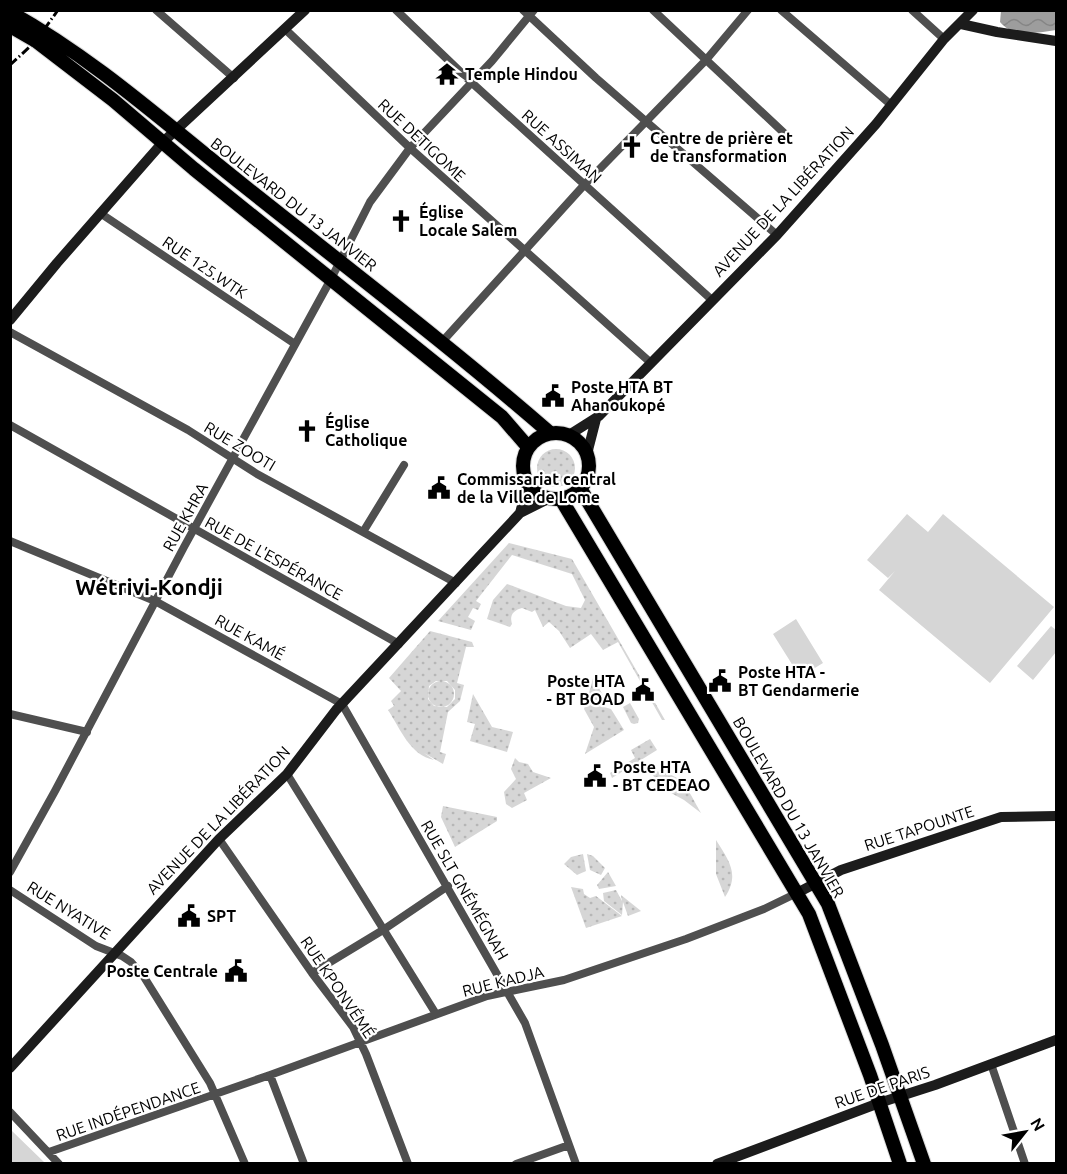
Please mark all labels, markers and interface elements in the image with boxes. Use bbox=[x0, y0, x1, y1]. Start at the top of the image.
temple icon: Temple Hindou bbox=[434, 61, 460, 87]
place label: Temple Hindou bbox=[465, 65, 578, 83]
street label: RUE DETIGOME bbox=[375, 95, 469, 185]
street label: RUE ASSIMAN bbox=[519, 106, 605, 186]
street label: AVENUE DE LA LIBÉRATION bbox=[707, 121, 857, 280]
place label: Centre de prière et de transformation bbox=[650, 129, 793, 165]
street label: BOULEVARD DU 13 JANVIER bbox=[207, 134, 381, 274]
church icon: Centre de prière et de transformation bbox=[619, 134, 645, 160]
place label: Église Locale Salem bbox=[419, 201, 517, 239]
church icon: Église Locale Salem bbox=[388, 208, 414, 234]
street label: RUE 125.WTK bbox=[159, 232, 251, 302]
place label: Poste HTA BT Ahanoukopé bbox=[571, 378, 673, 414]
public building icon: Poste HTA BT Ahanoukopé bbox=[540, 383, 566, 409]
place label: Église Catholique bbox=[325, 411, 407, 449]
street label: RUE ZOOTI bbox=[201, 418, 279, 474]
church icon: Église Catholique bbox=[294, 418, 320, 444]
place label: Commissariat central de la Ville de Lome bbox=[457, 470, 616, 506]
public building icon: Commissariat central de la Ville de Lome bbox=[426, 475, 452, 501]
street label: RUE KHRA bbox=[159, 479, 211, 554]
street label: RUE DE L'ESPÉRANCE bbox=[202, 511, 347, 603]
district label: Wétrivi-Kondji bbox=[75, 574, 223, 599]
street label: RUE KAMÉ bbox=[212, 609, 289, 664]
place label: Poste HTA - BT Gendarmerie bbox=[738, 663, 860, 699]
public building icon: Poste HTA - BT Gendarmerie bbox=[707, 668, 733, 694]
place label: Poste HTA - BT BOAD bbox=[546, 672, 626, 708]
public building icon: Poste HTA - BT BOAD bbox=[630, 677, 656, 703]
street label: BOULEVARD DU 13 JANVIER bbox=[730, 713, 848, 901]
street label: AVENUE DE LA LIBÉRATION bbox=[141, 741, 293, 898]
place label: Poste HTA - BT CEDEAO bbox=[613, 758, 710, 794]
public building icon: Poste HTA - BT CEDEAO bbox=[582, 763, 608, 789]
street label: RUE TAPOUNTE bbox=[862, 802, 976, 854]
street label: RUE SLT GNÉMÉGNAH bbox=[418, 816, 514, 963]
street label: RUE NYATIVE bbox=[24, 877, 114, 943]
public building icon: SPT bbox=[176, 903, 202, 929]
place label: SPT bbox=[207, 907, 236, 925]
street label: RUE KPONVÉMÉ bbox=[297, 932, 380, 1041]
public building icon: Poste Centrale bbox=[223, 958, 249, 984]
place label: Poste Centrale bbox=[107, 962, 218, 980]
street label: RUE KADJA bbox=[460, 962, 546, 1000]
street label: RUE DE PARIS bbox=[832, 1062, 932, 1112]
street label: RUE INDÉPENDANCE bbox=[53, 1076, 202, 1144]
north arrow bbox=[995, 1102, 1055, 1162]
text: N bbox=[1027, 1115, 1049, 1134]

